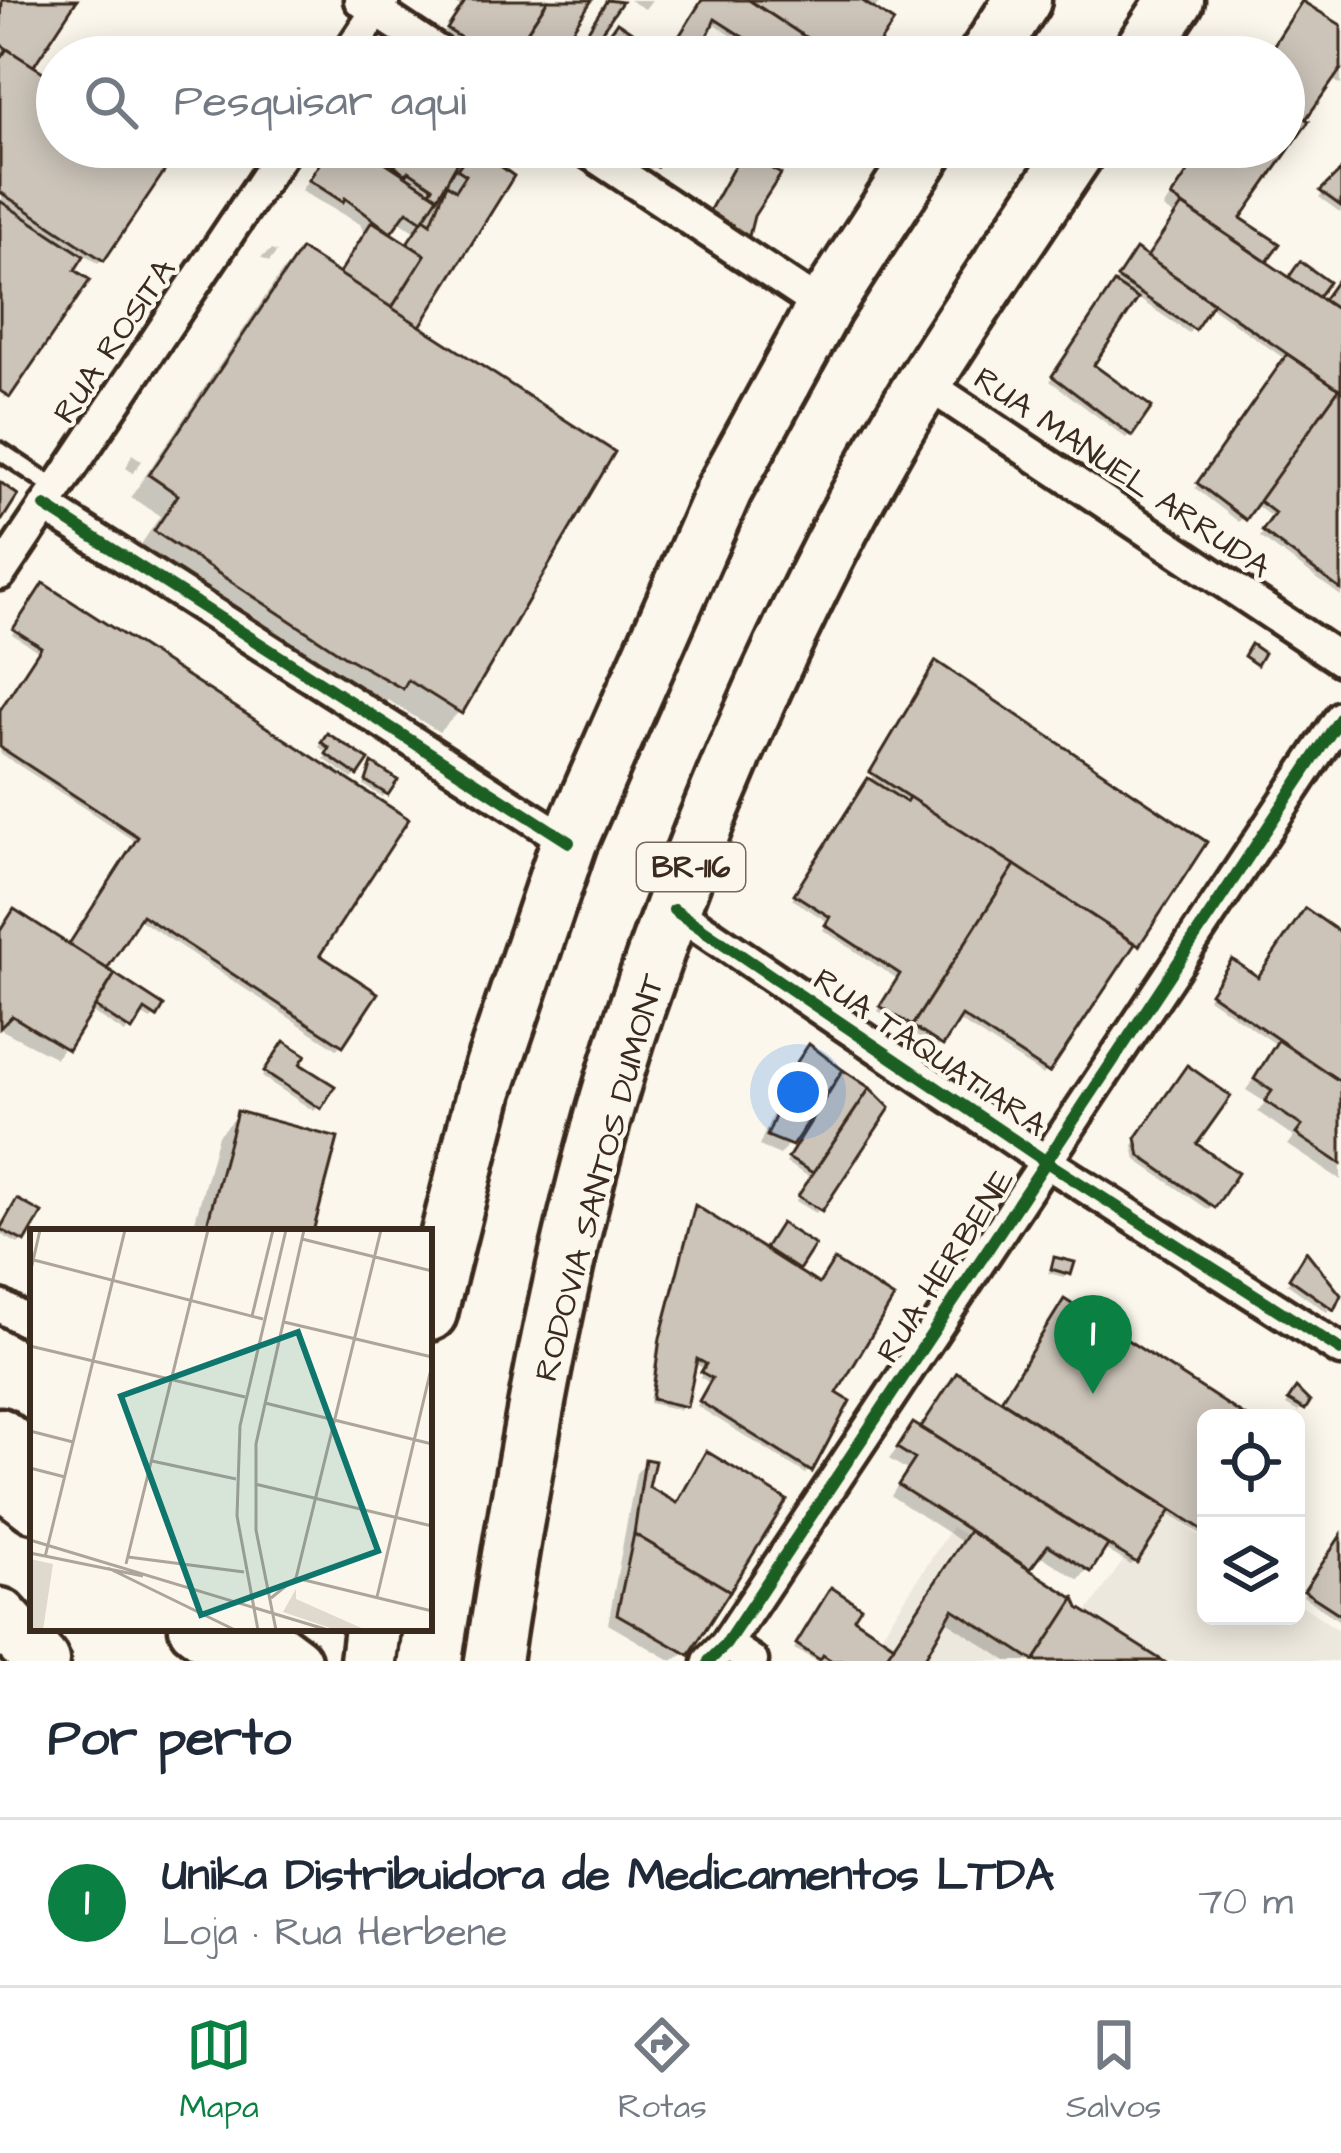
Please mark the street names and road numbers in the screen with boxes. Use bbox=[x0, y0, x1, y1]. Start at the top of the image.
street label: RUA ROSITA bbox=[42, 250, 187, 433]
street label: RUA MANUEL ARRUDA bbox=[964, 356, 1279, 589]
road number: BR-116 bbox=[637, 843, 745, 891]
street label: RUA TAQUATIARA bbox=[804, 957, 1056, 1148]
street label: RODOVIA SANTOS DUMONT bbox=[523, 968, 677, 1386]
street label: RUA HERBENE bbox=[866, 1160, 1026, 1372]

